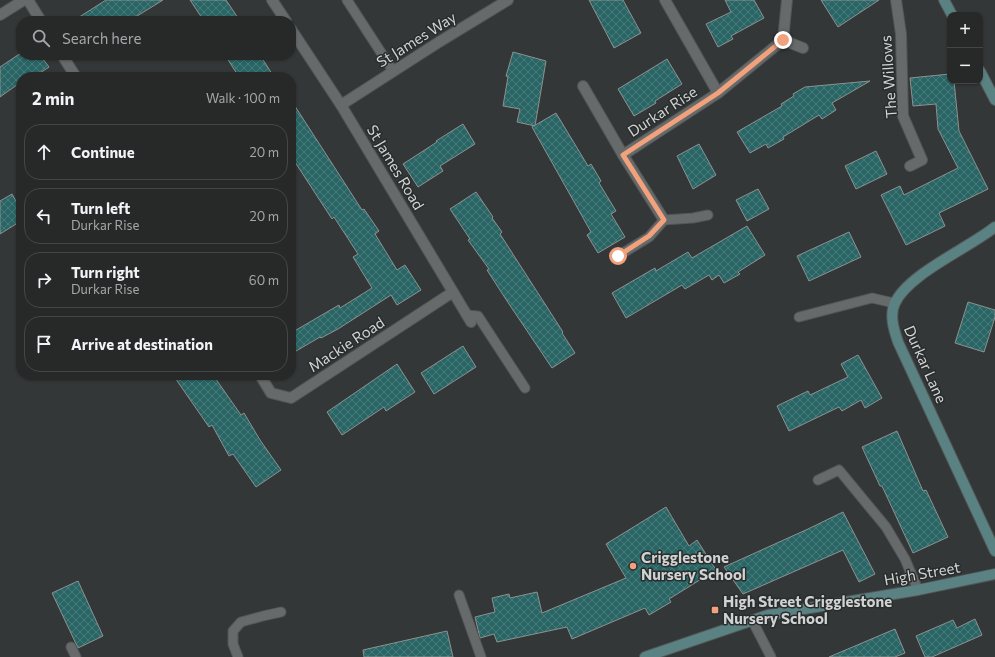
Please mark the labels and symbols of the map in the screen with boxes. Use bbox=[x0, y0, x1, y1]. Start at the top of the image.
street label: St James Way bbox=[373, 7, 459, 71]
route end bbox=[774, 31, 792, 49]
street label: The Willows bbox=[876, 35, 900, 119]
street label: Durkar Rise bbox=[624, 82, 700, 140]
street label: St James Road bbox=[364, 121, 428, 213]
route start bbox=[609, 247, 627, 265]
street label: Mackie Road bbox=[304, 313, 388, 375]
street label: Durkar Lane bbox=[901, 322, 951, 406]
place label: Crigglestone Nursery School bbox=[641, 548, 746, 583]
street label: High Street bbox=[882, 557, 962, 589]
marker: Crigglestone Nursery School bbox=[628, 561, 638, 571]
place label: High Street Crigglestone Nursery School bbox=[723, 592, 892, 627]
marker: High Street Crigglestone Nursery School bbox=[710, 605, 720, 615]

